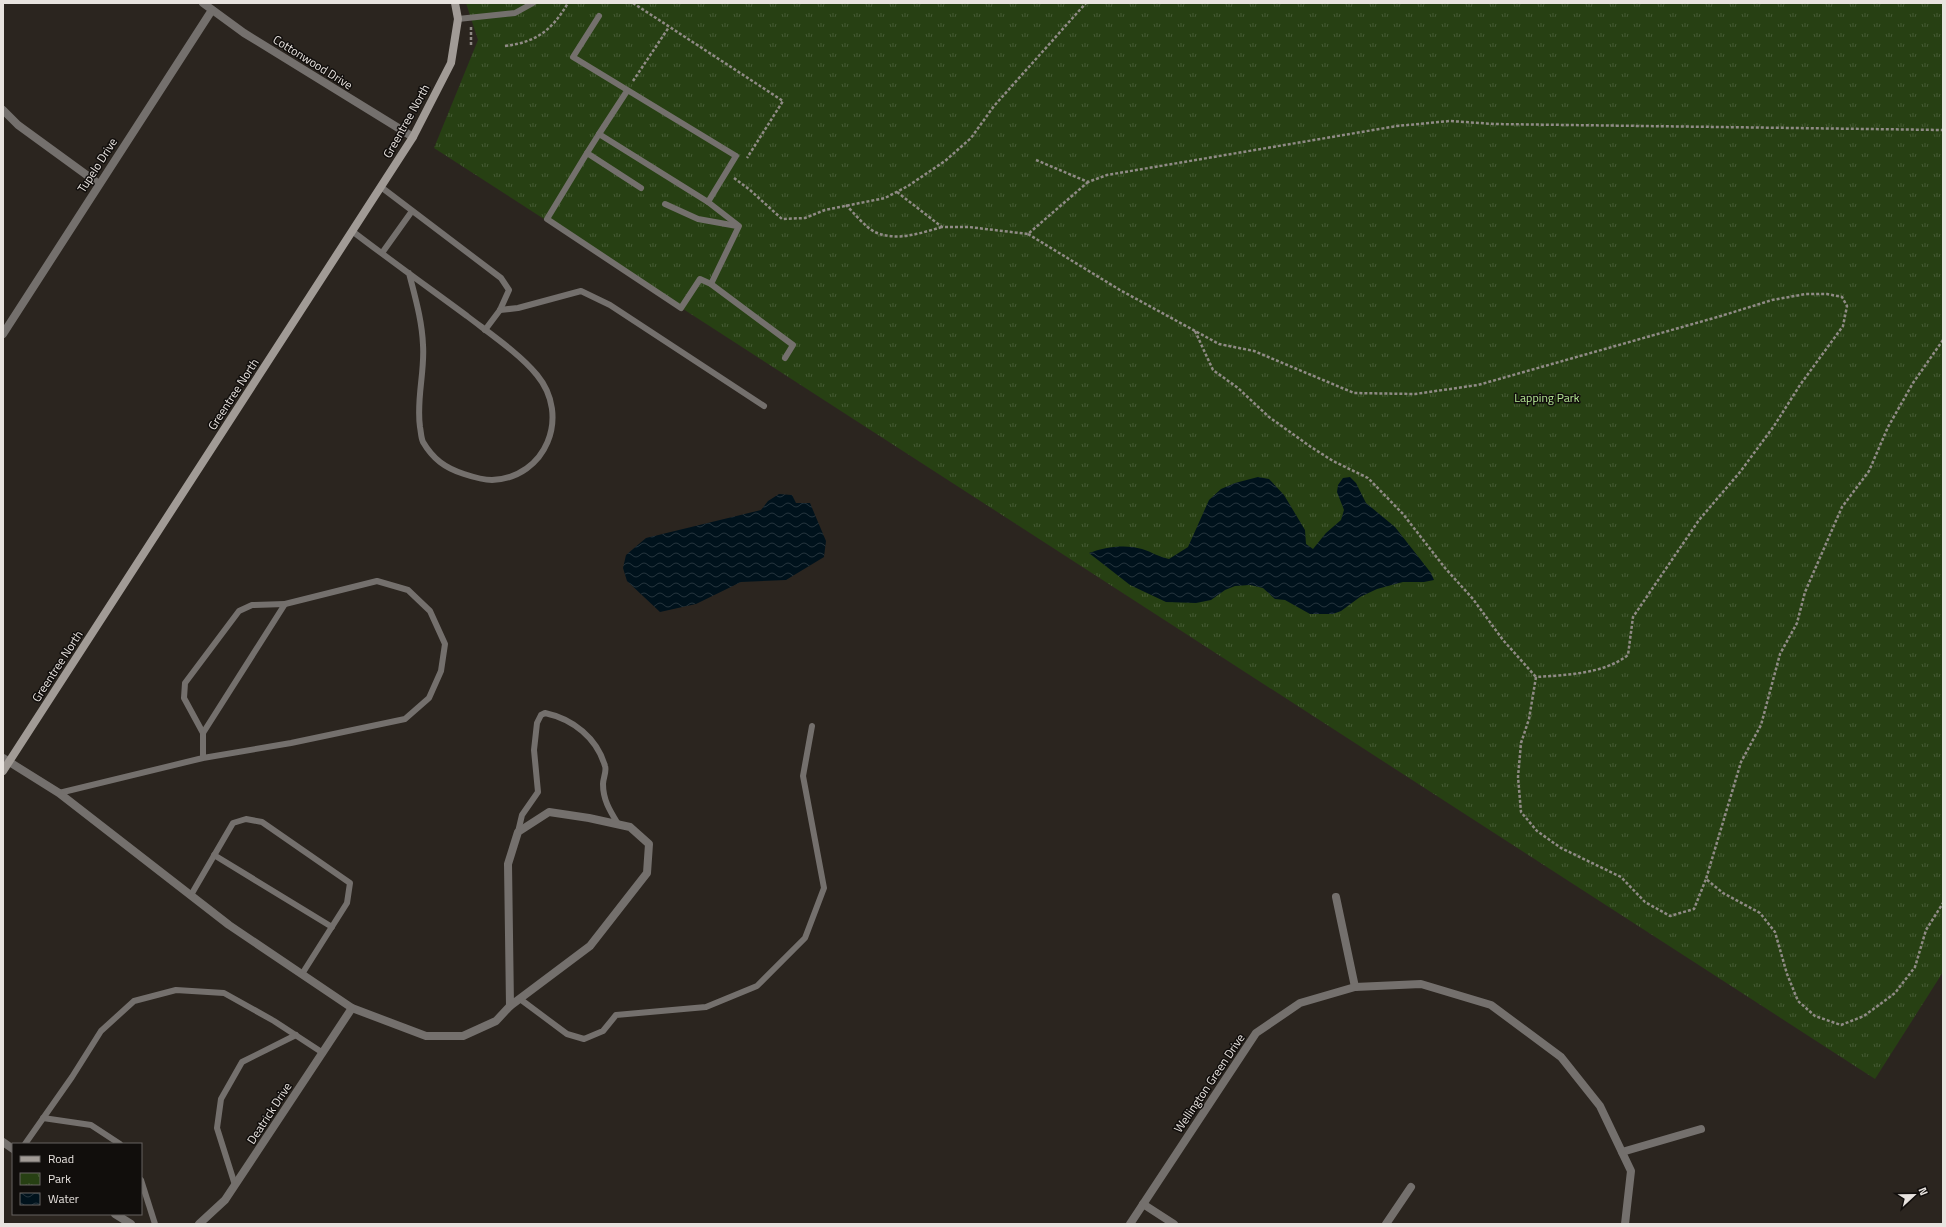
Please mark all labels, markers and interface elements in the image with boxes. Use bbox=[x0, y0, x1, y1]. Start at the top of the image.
street label: Cottonwood Drive bbox=[269, 30, 357, 94]
street label: Greentree North bbox=[378, 80, 434, 162]
street label: Tupelo Drive bbox=[72, 134, 122, 196]
street label: Greentree North bbox=[203, 354, 263, 434]
park label: Lapping Park bbox=[1514, 388, 1580, 407]
street label: Greentree North bbox=[27, 626, 87, 706]
street label: Wellington Green Drive bbox=[1169, 1030, 1249, 1136]
street label: Deatrick Drive bbox=[242, 1078, 296, 1148]
legend bbox=[12, 1143, 142, 1215]
text: Road bbox=[48, 1149, 74, 1168]
text: Park bbox=[48, 1169, 71, 1188]
north arrow bbox=[1894, 1175, 1934, 1215]
text: N bbox=[1914, 1185, 1932, 1198]
text: Water bbox=[48, 1189, 79, 1208]

